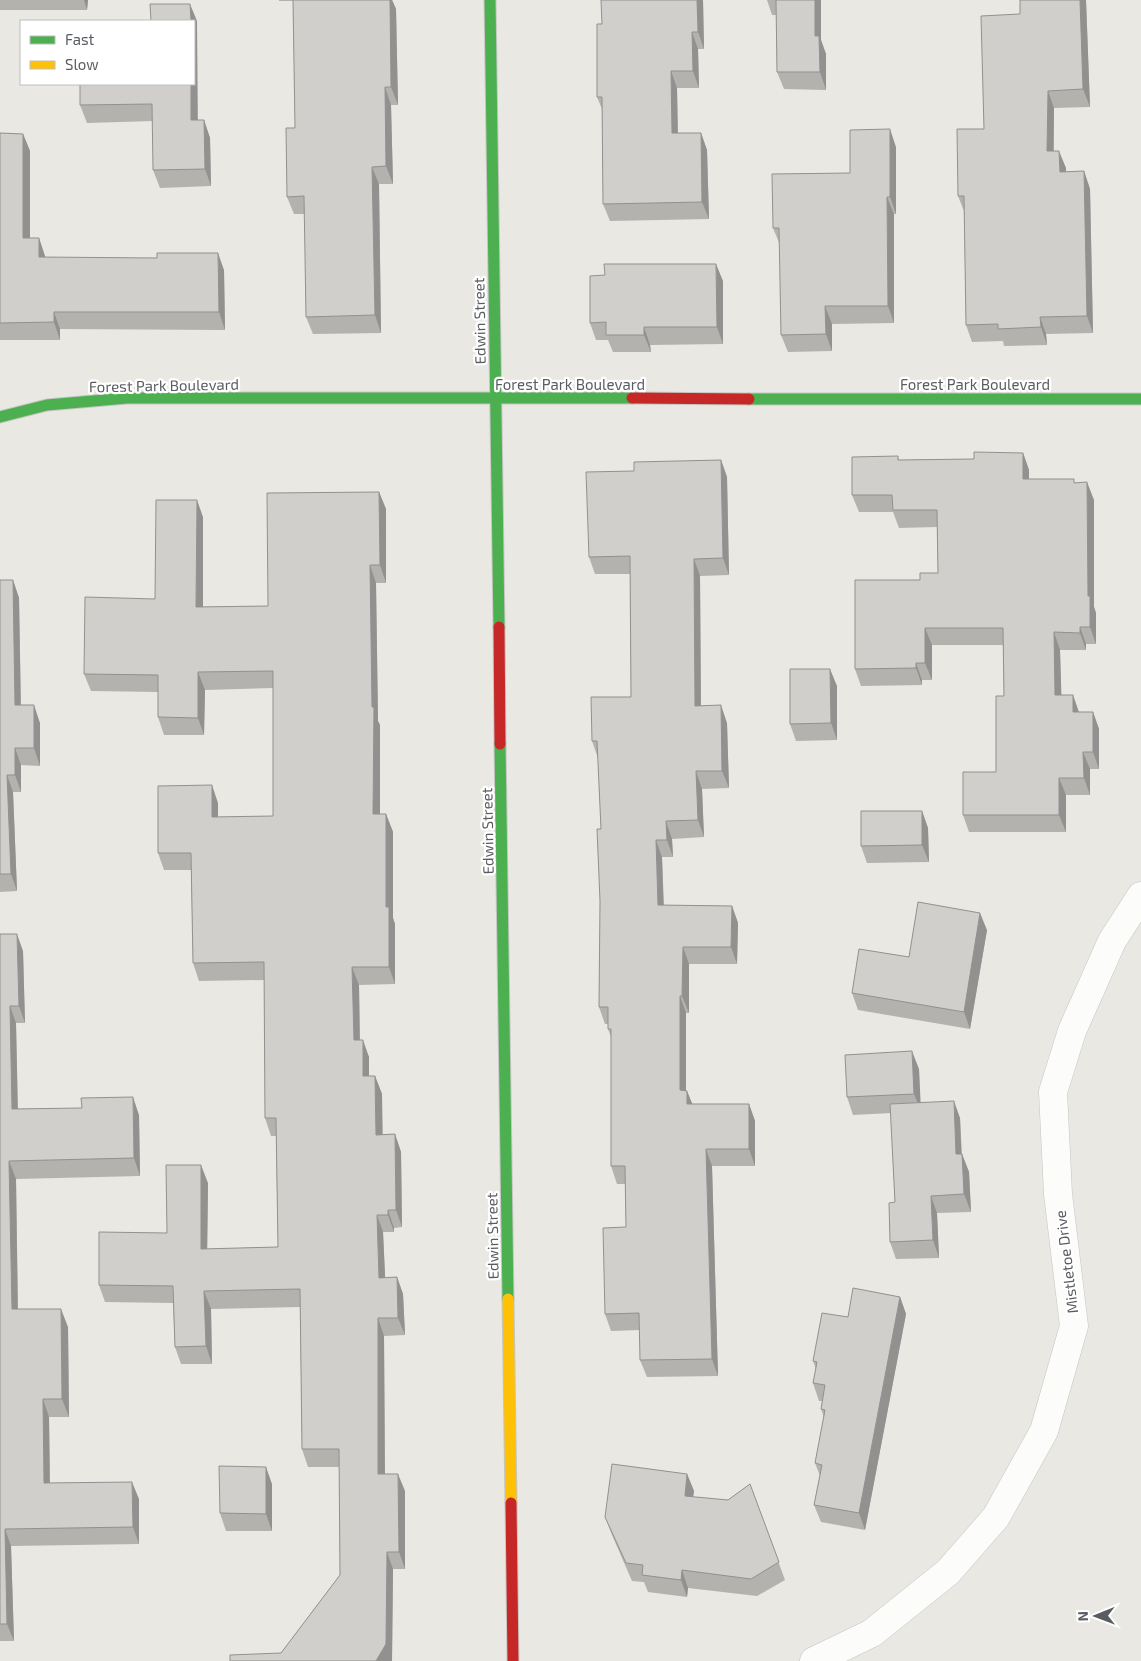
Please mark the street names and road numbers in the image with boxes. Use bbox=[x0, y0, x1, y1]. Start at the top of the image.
street label: Edwin Street bbox=[469, 277, 489, 365]
street label: Forest Park Boulevard bbox=[89, 375, 239, 395]
street label: Forest Park Boulevard bbox=[495, 375, 645, 393]
street label: Forest Park Boulevard bbox=[900, 375, 1050, 393]
street label: Edwin Street bbox=[477, 787, 497, 875]
street label: Edwin Street bbox=[482, 1192, 502, 1280]
street label: Mistletoe Drive bbox=[1051, 1209, 1081, 1315]

